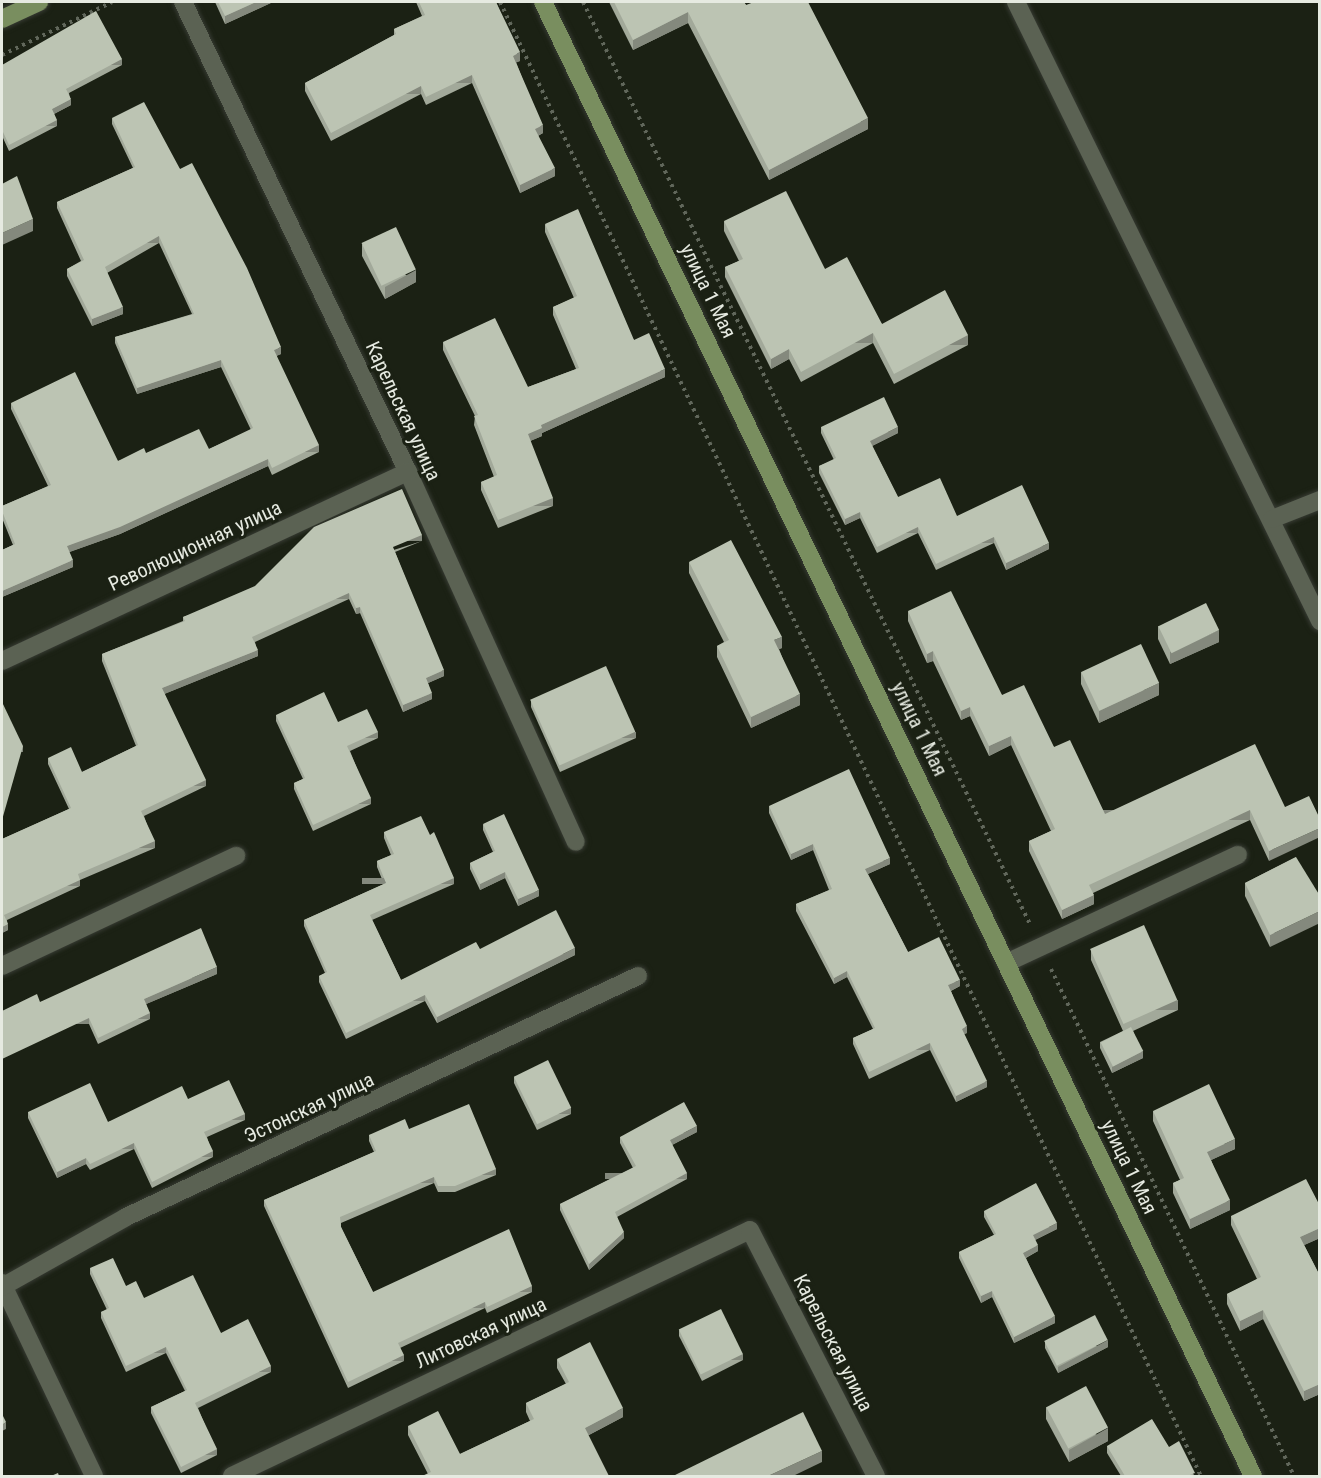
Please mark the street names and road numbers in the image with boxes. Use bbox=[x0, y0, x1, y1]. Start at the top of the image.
street label: улица 1 Мая bbox=[675, 240, 741, 342]
street label: Карельская улица bbox=[360, 338, 446, 484]
street label: Революционная улица bbox=[105, 495, 285, 597]
street label: улица 1 Мая bbox=[886, 678, 952, 780]
street label: Эстонская улица bbox=[240, 1067, 378, 1149]
street label: улица 1 Мая bbox=[1096, 1116, 1162, 1218]
street label: Карельская улица bbox=[788, 1270, 878, 1416]
street label: Литовская улица bbox=[412, 1292, 550, 1374]

